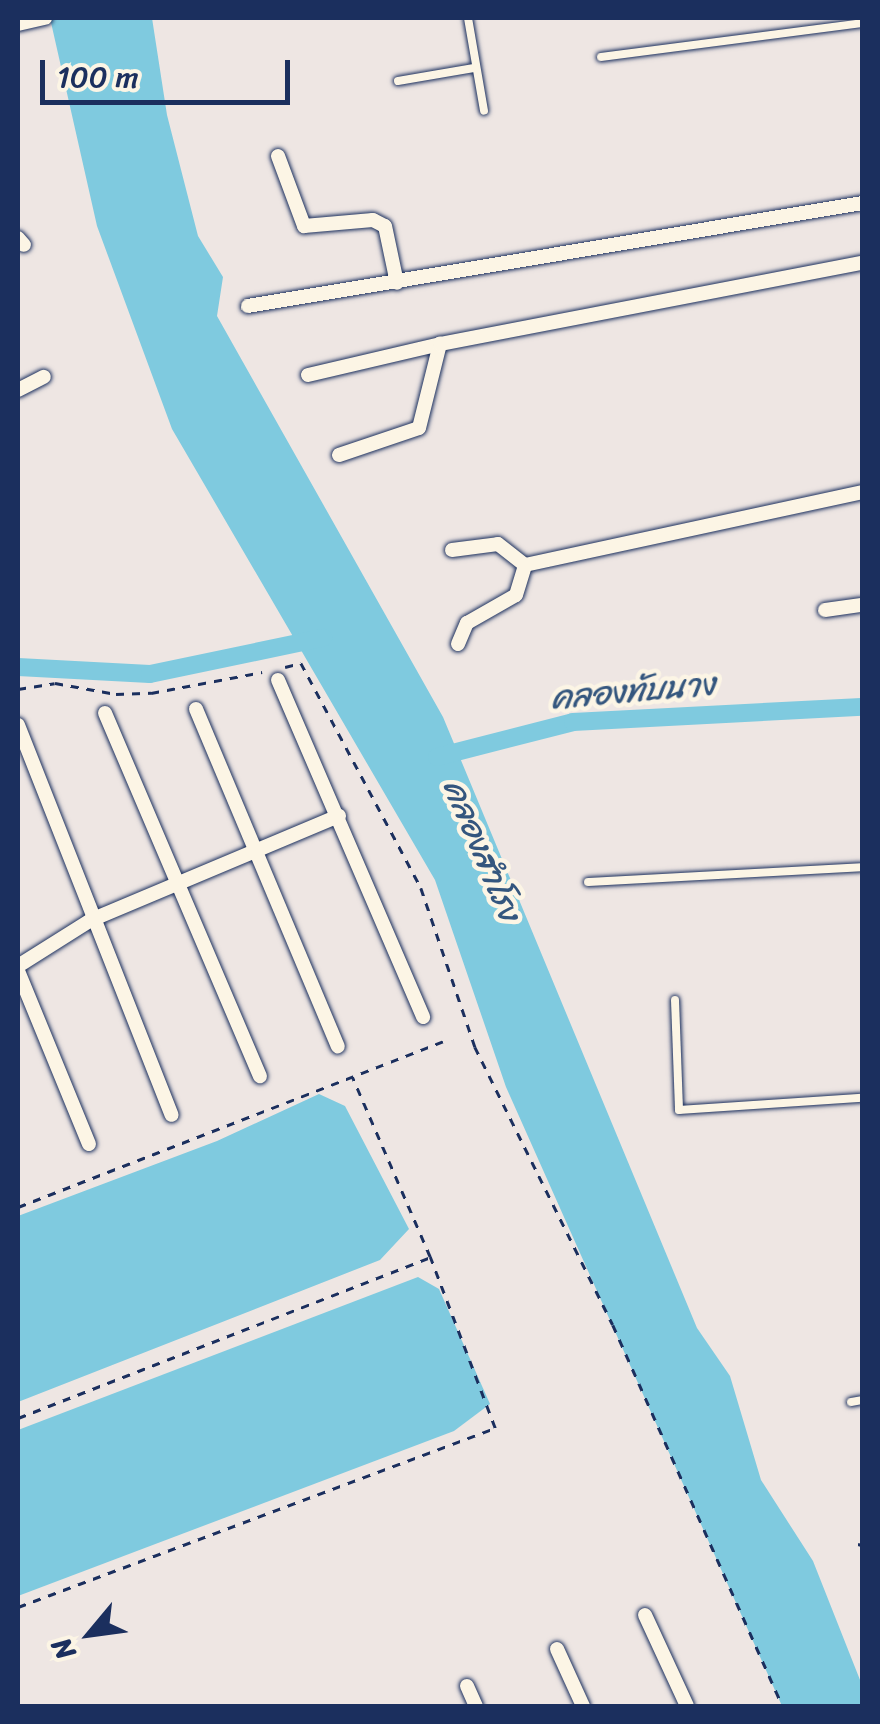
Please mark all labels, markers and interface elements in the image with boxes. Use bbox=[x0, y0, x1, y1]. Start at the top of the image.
scale bar bbox=[45, 40, 295, 102]
text: 100 m bbox=[57, 50, 139, 104]
water label: คลองทับนาง bbox=[549, 666, 717, 718]
water label: คลองสำโรง bbox=[434, 774, 528, 926]
north arrow bbox=[40, 1584, 140, 1684]
text: N bbox=[37, 1628, 89, 1669]

